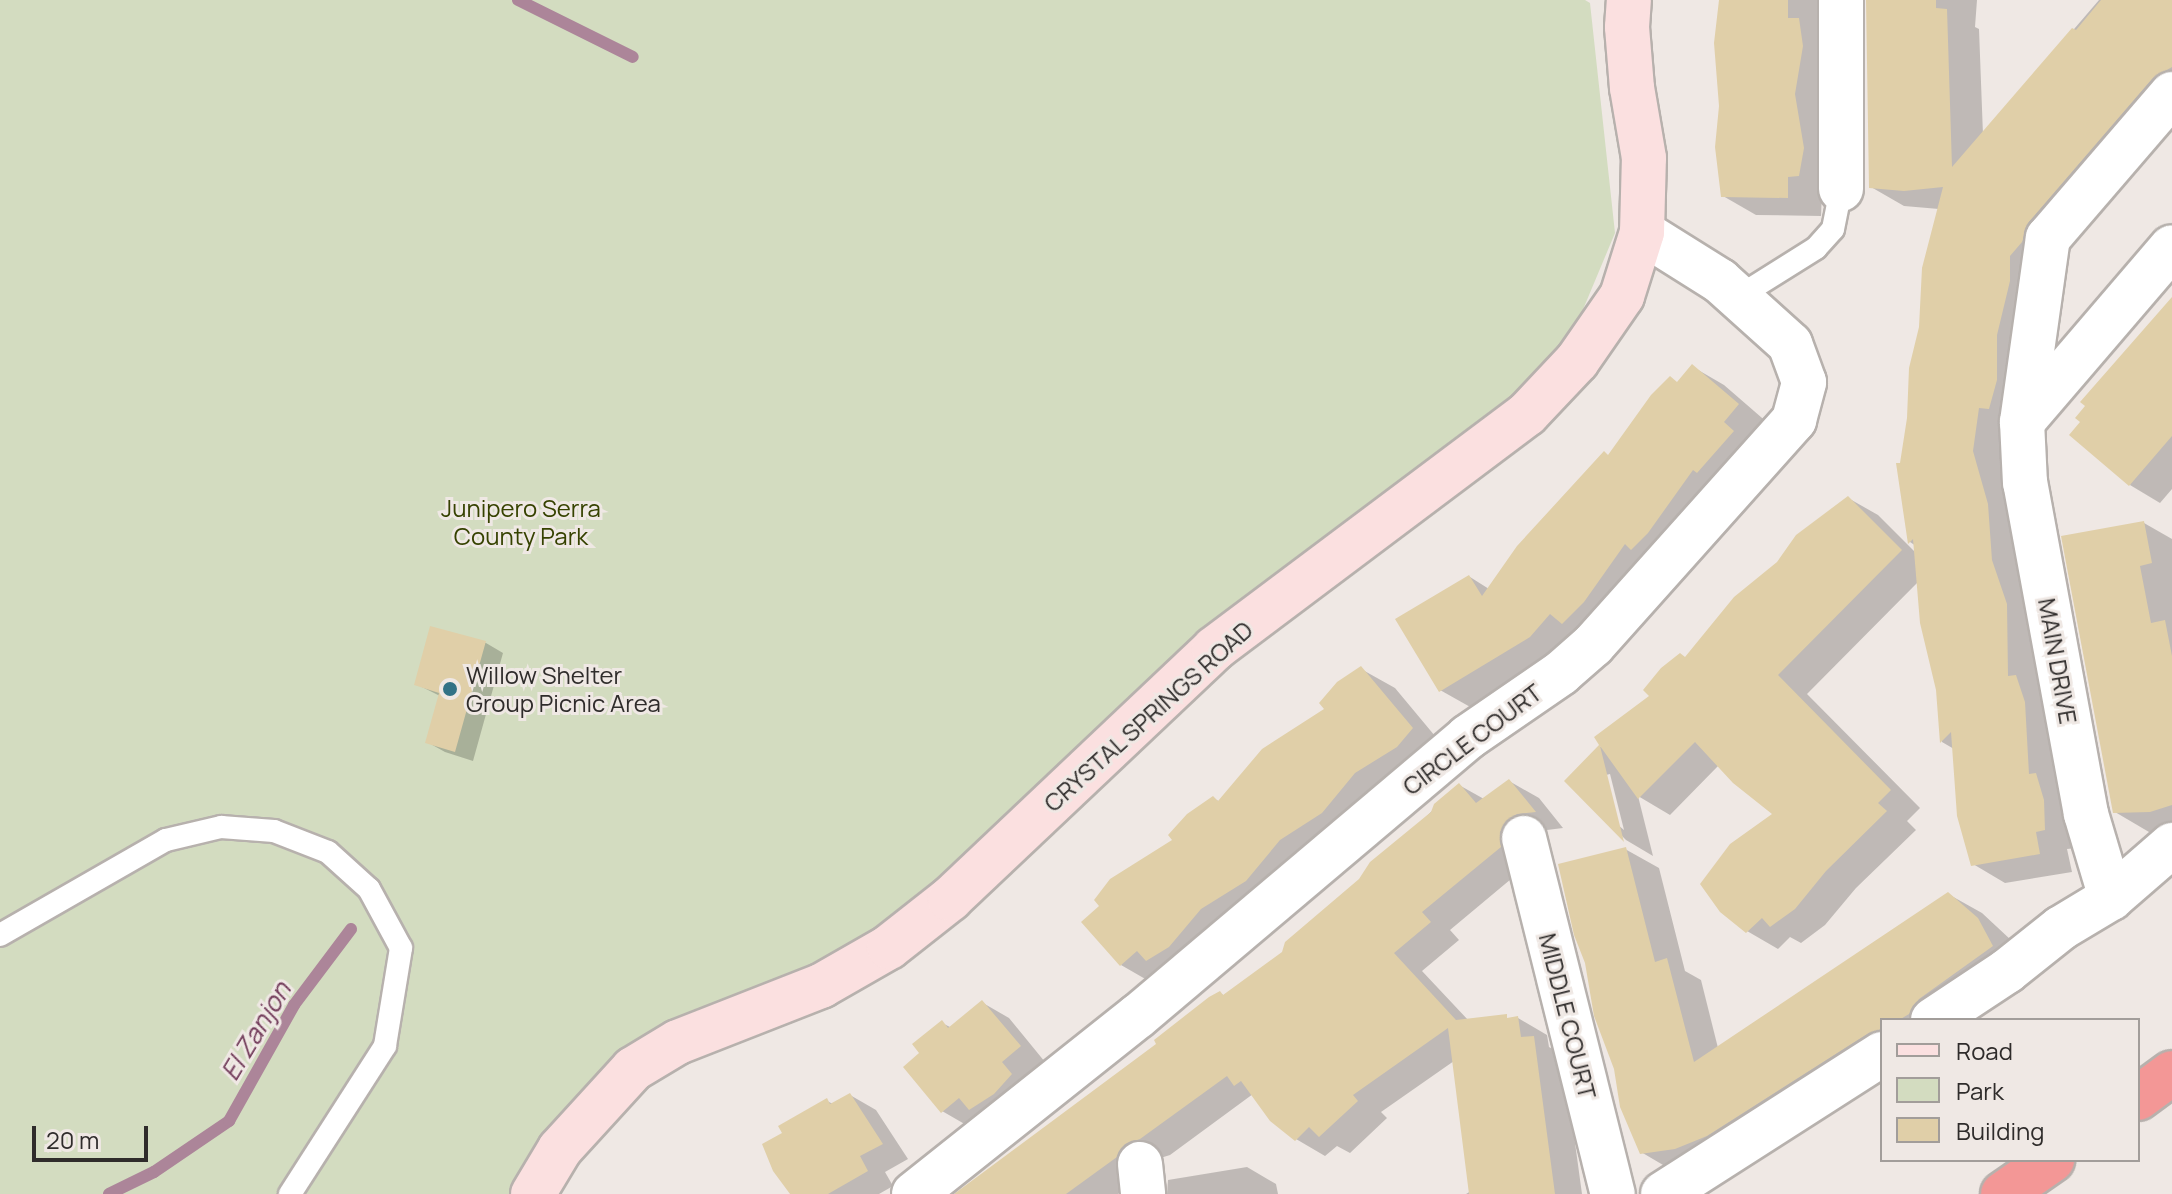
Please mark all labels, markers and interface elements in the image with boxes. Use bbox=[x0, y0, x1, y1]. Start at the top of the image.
park label: Junipero Serra County Park bbox=[441, 494, 601, 550]
street label: MAIN DRIVE bbox=[2033, 596, 2083, 726]
street label: CRYSTAL SPRINGS ROAD bbox=[1037, 614, 1259, 818]
place label: Willow Shelter Group Picnic Area bbox=[466, 661, 661, 717]
street label: CIRCLE COURT bbox=[1397, 677, 1547, 801]
marker: Willow Shelter Group Picnic Area bbox=[441, 680, 459, 698]
street label: MIDDLE COURT bbox=[1534, 930, 1602, 1102]
water label: El Zanjon bbox=[214, 976, 298, 1086]
legend bbox=[1880, 1018, 2140, 1162]
text: Road bbox=[1956, 1034, 2013, 1067]
text: Park bbox=[1956, 1074, 2004, 1107]
scale bar bbox=[36, 1110, 152, 1160]
text: Building bbox=[1956, 1114, 2044, 1147]
text: 20 m bbox=[46, 1123, 99, 1156]

